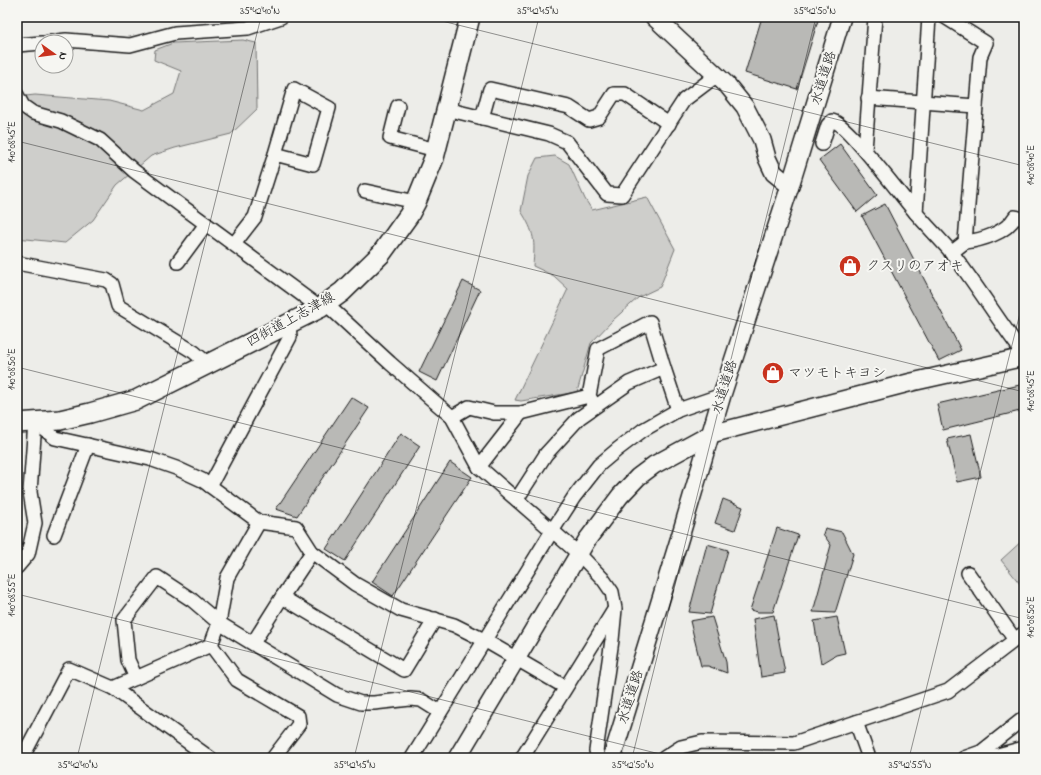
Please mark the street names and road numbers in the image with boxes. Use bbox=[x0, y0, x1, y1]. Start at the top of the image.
street label: 水道道路 bbox=[806, 48, 842, 108]
street label: 四街道上志津線 bbox=[243, 287, 339, 353]
street label: 水道道路 bbox=[707, 357, 743, 417]
street label: 水道道路 bbox=[613, 667, 649, 727]

